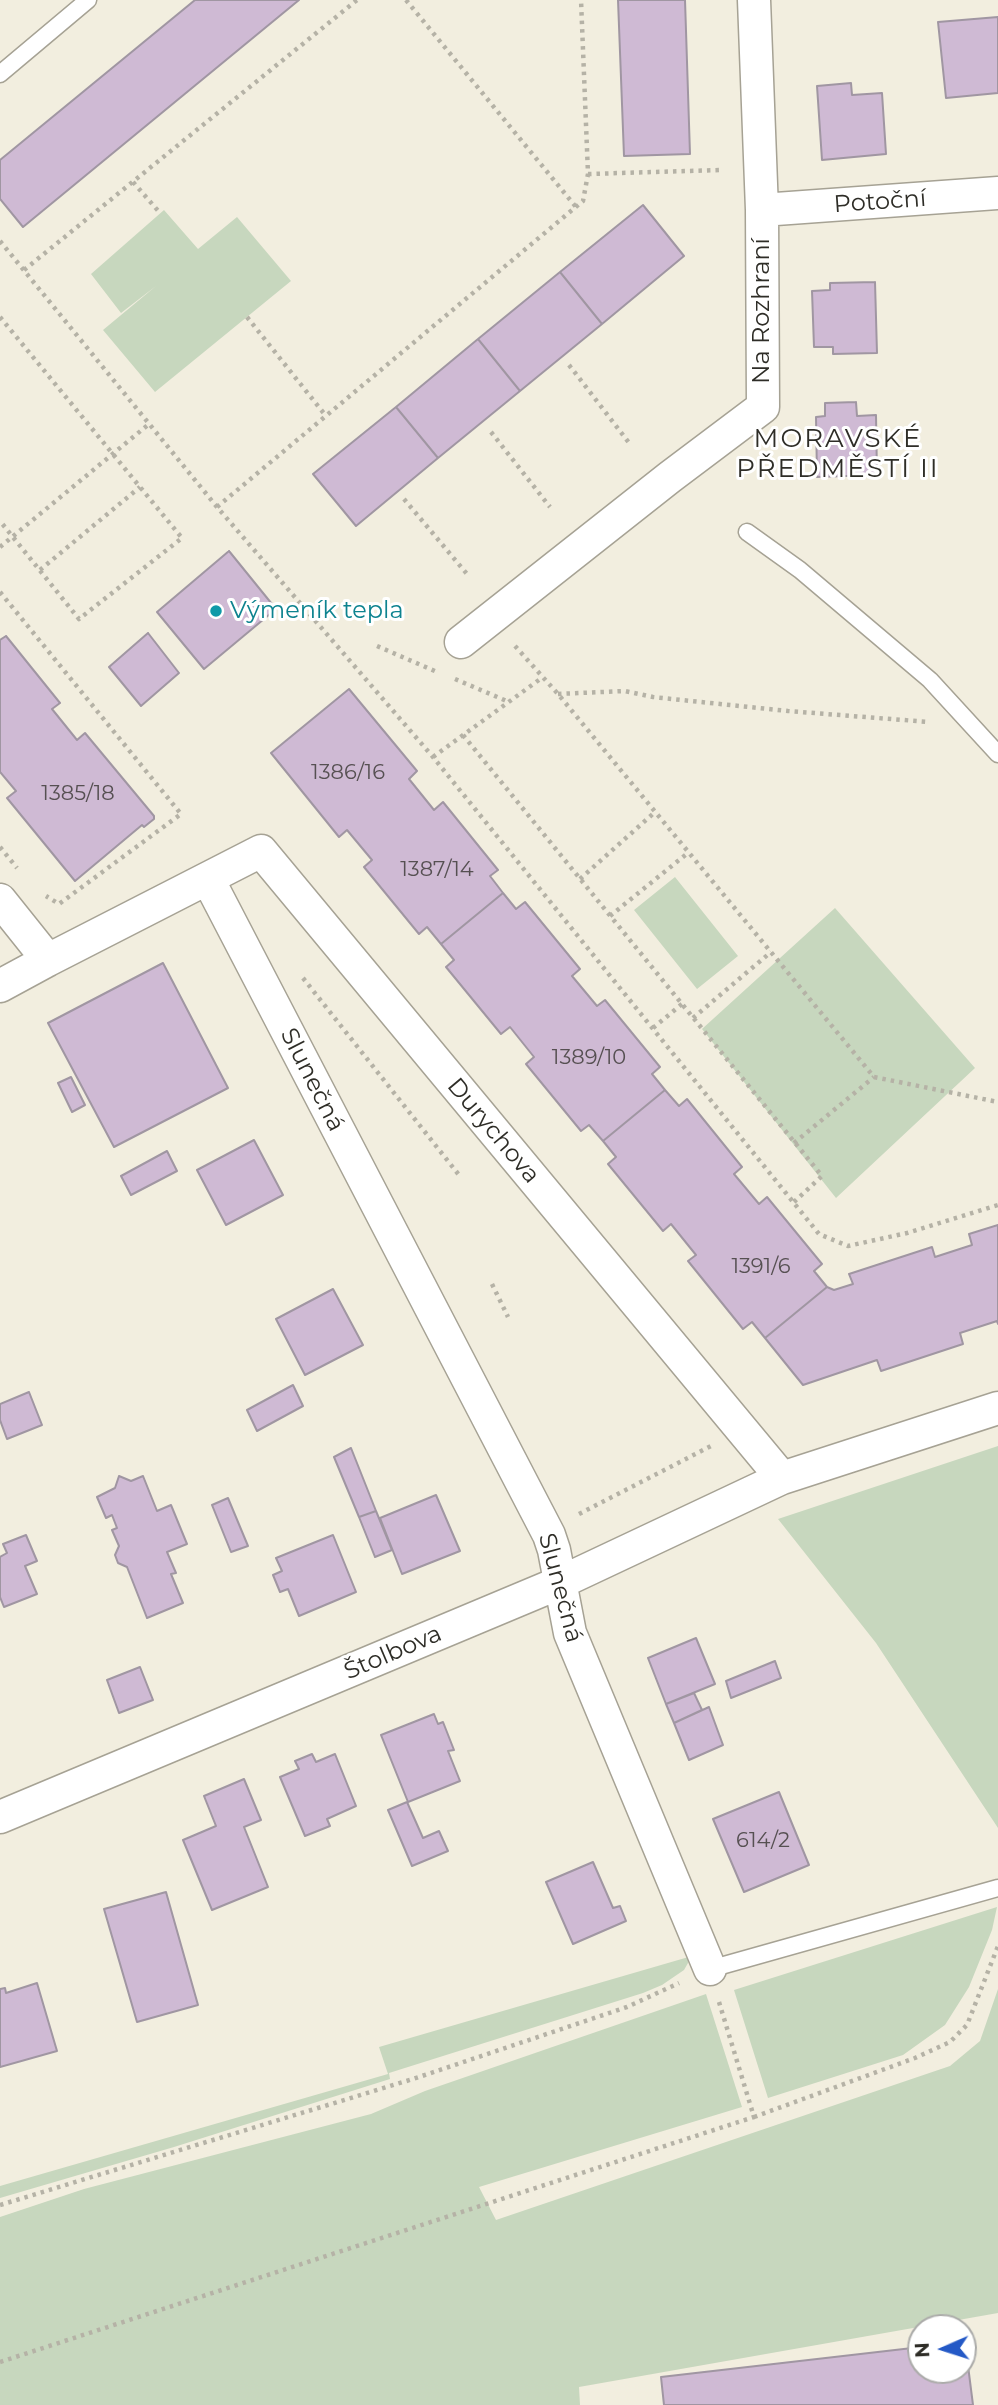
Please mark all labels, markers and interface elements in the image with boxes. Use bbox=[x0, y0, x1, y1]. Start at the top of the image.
street label: Potoční bbox=[833, 184, 927, 220]
street label: Na Rozhraní bbox=[748, 238, 776, 384]
district label: MORAVSKÉ PŘEDMĚSTÍ II bbox=[738, 423, 938, 485]
place label: Výmeník tepla bbox=[230, 597, 404, 625]
marker: Výmeník tepla bbox=[208, 603, 224, 619]
house number: 1386/16 bbox=[311, 760, 385, 786]
house number: 1385/18 bbox=[41, 781, 115, 807]
house number: 1387/14 bbox=[400, 857, 474, 883]
street label: Slunečná bbox=[274, 1024, 350, 1136]
house number: 1389/10 bbox=[552, 1045, 626, 1071]
street label: Durychova bbox=[441, 1072, 545, 1190]
house number: 1391/6 bbox=[731, 1254, 791, 1280]
street label: Slunečná bbox=[532, 1530, 588, 1646]
street label: Štolbova bbox=[340, 1620, 446, 1686]
house number: 614/2 bbox=[736, 1828, 790, 1854]
north arrow bbox=[907, 2314, 977, 2384]
text: N bbox=[911, 2342, 934, 2358]

